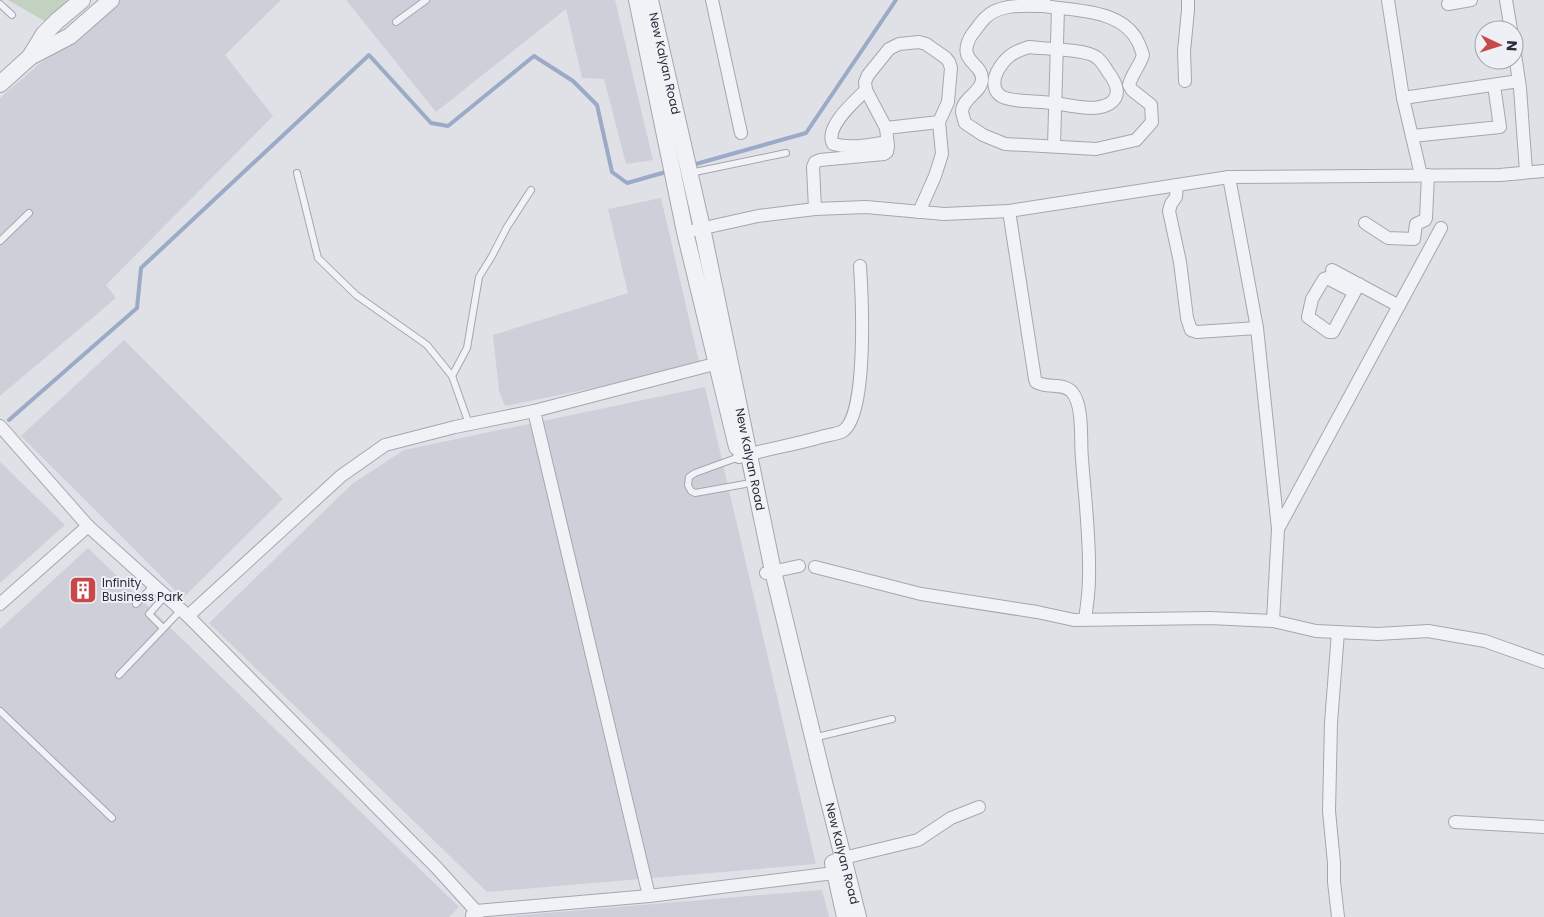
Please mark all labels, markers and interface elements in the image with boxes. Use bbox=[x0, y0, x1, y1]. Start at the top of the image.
street label: New Kalyan Road bbox=[645, 11, 685, 116]
north arrow bbox=[1474, 20, 1524, 70]
text: N bbox=[1502, 40, 1522, 52]
street label: New Kalyan Road bbox=[731, 406, 769, 512]
place label: Infinity Business Park bbox=[102, 574, 184, 605]
building icon: Infinity Business Park bbox=[68, 575, 98, 605]
street label: New Kalyan Road bbox=[822, 801, 863, 906]

